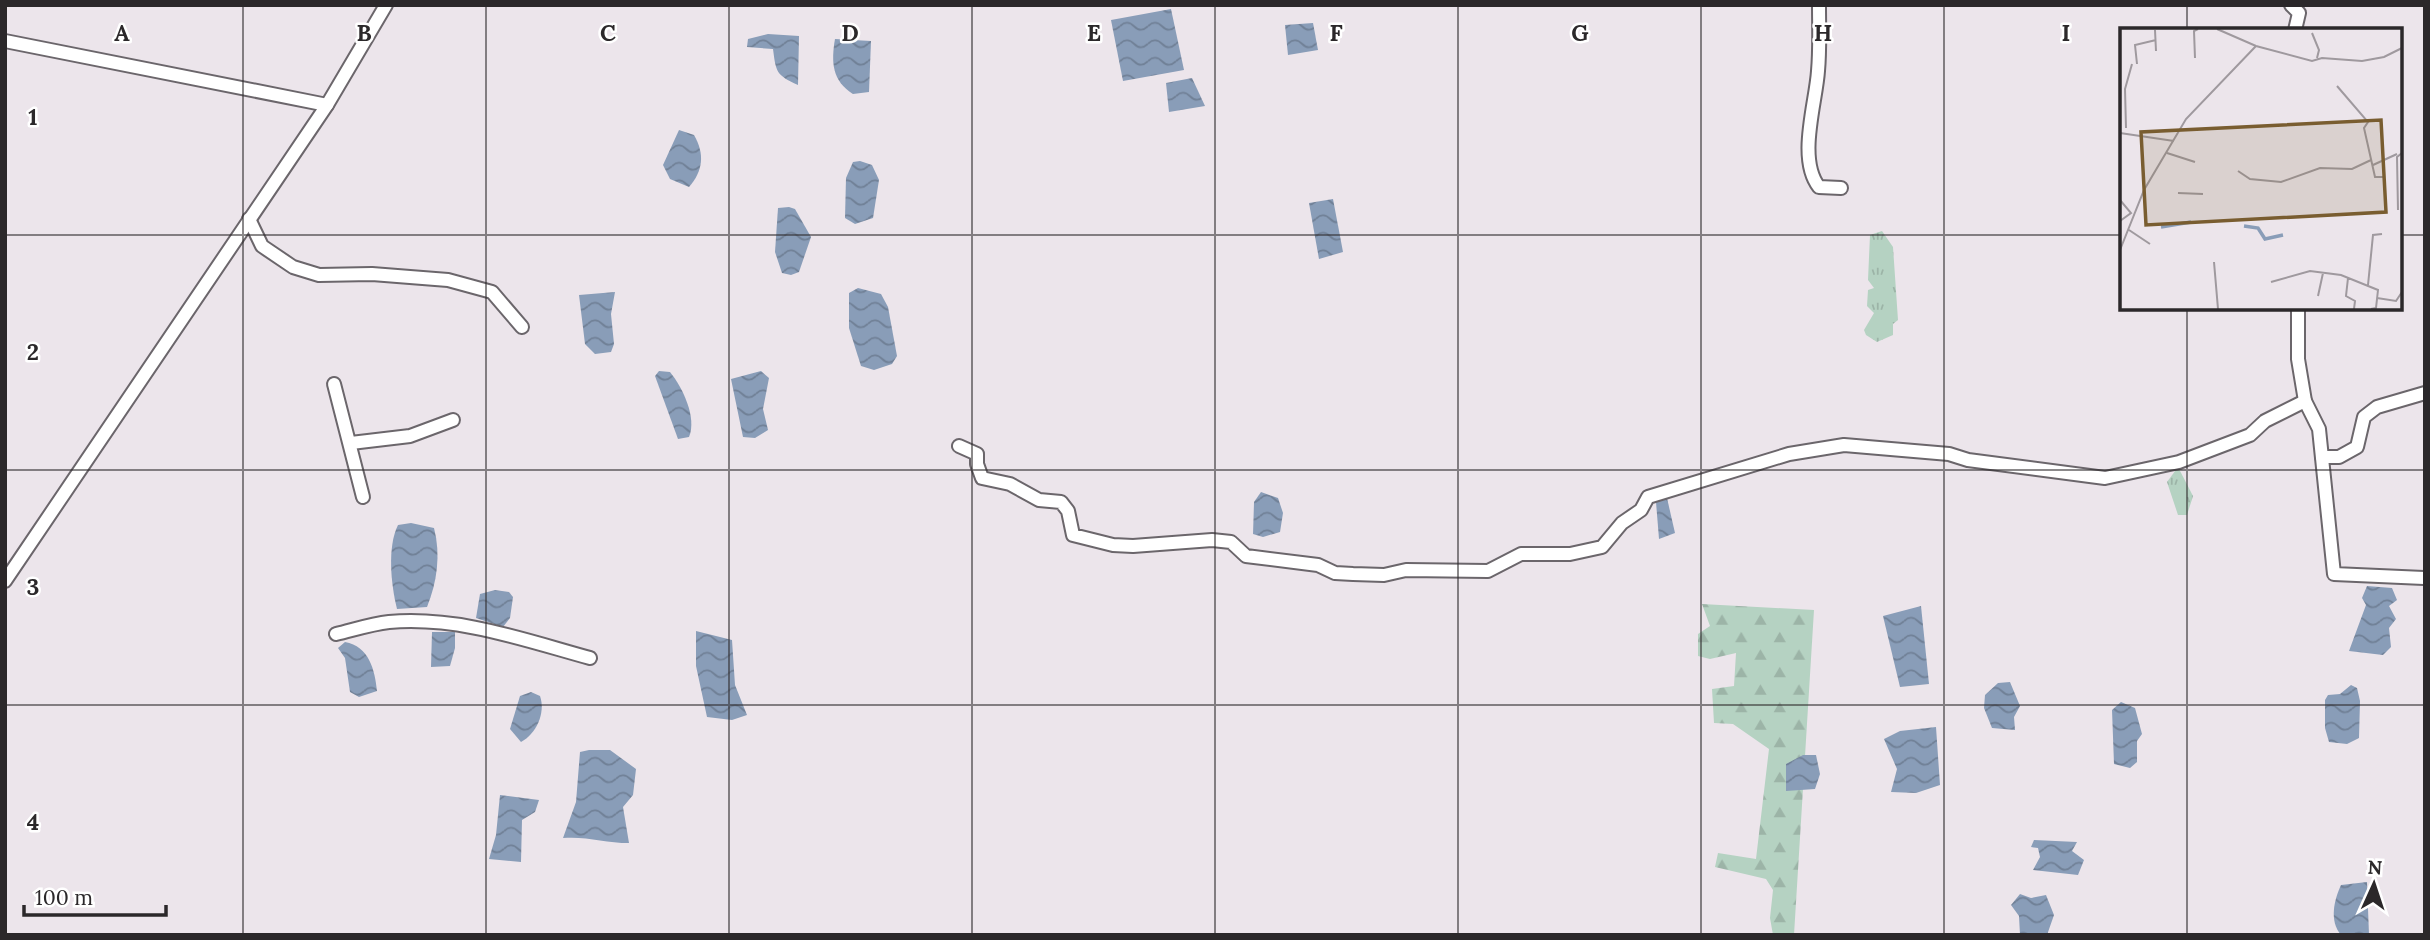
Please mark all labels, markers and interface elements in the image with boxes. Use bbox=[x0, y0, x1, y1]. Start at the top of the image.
text: A bbox=[114, 18, 130, 47]
text: B bbox=[356, 18, 372, 47]
text: C bbox=[600, 18, 616, 47]
text: D bbox=[841, 18, 859, 47]
text: E bbox=[1087, 18, 1101, 47]
text: F bbox=[1329, 18, 1343, 47]
text: G bbox=[1571, 18, 1589, 47]
text: H bbox=[1814, 18, 1832, 47]
text: I bbox=[2062, 18, 2070, 47]
inset map bbox=[2120, 28, 2402, 310]
text: 1 bbox=[28, 102, 38, 131]
text: 2 bbox=[27, 337, 39, 366]
text: 3 bbox=[27, 572, 39, 601]
text: 4 bbox=[27, 807, 39, 836]
north arrow bbox=[2339, 849, 2409, 919]
text: N bbox=[2367, 855, 2383, 879]
scale bar bbox=[24, 874, 166, 918]
text: 100 m bbox=[35, 884, 93, 911]

